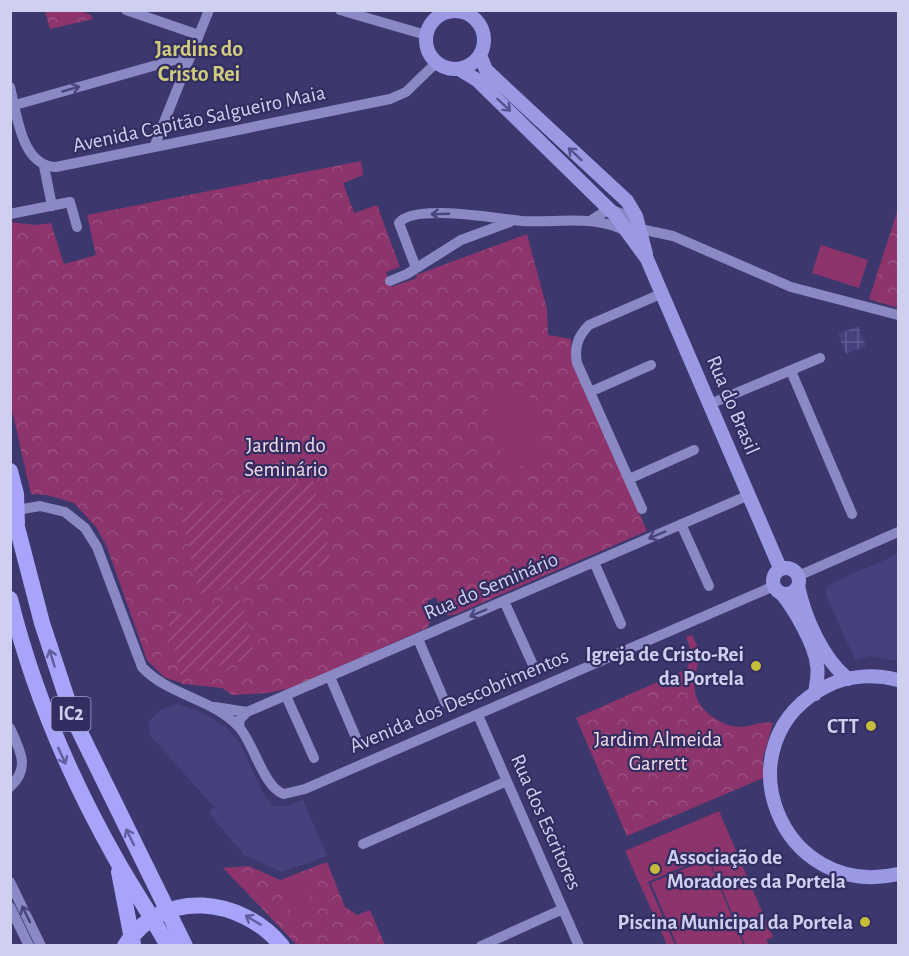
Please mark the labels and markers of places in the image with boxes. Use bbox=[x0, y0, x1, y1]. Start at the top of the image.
place label: Igreja de Cristo-Rei da Portela bbox=[586, 644, 744, 689]
marker: Igreja de Cristo-Rei da Portela bbox=[749, 659, 763, 673]
place label: CTT bbox=[827, 716, 859, 737]
marker: CTT bbox=[864, 719, 878, 733]
place label: Associação de Moradores da Portela bbox=[667, 847, 846, 892]
marker: Associação de Moradores da Portela bbox=[648, 862, 662, 876]
place label: Piscina Municipal da Portela bbox=[618, 912, 853, 933]
marker: Piscina Municipal da Portela bbox=[858, 915, 872, 929]

